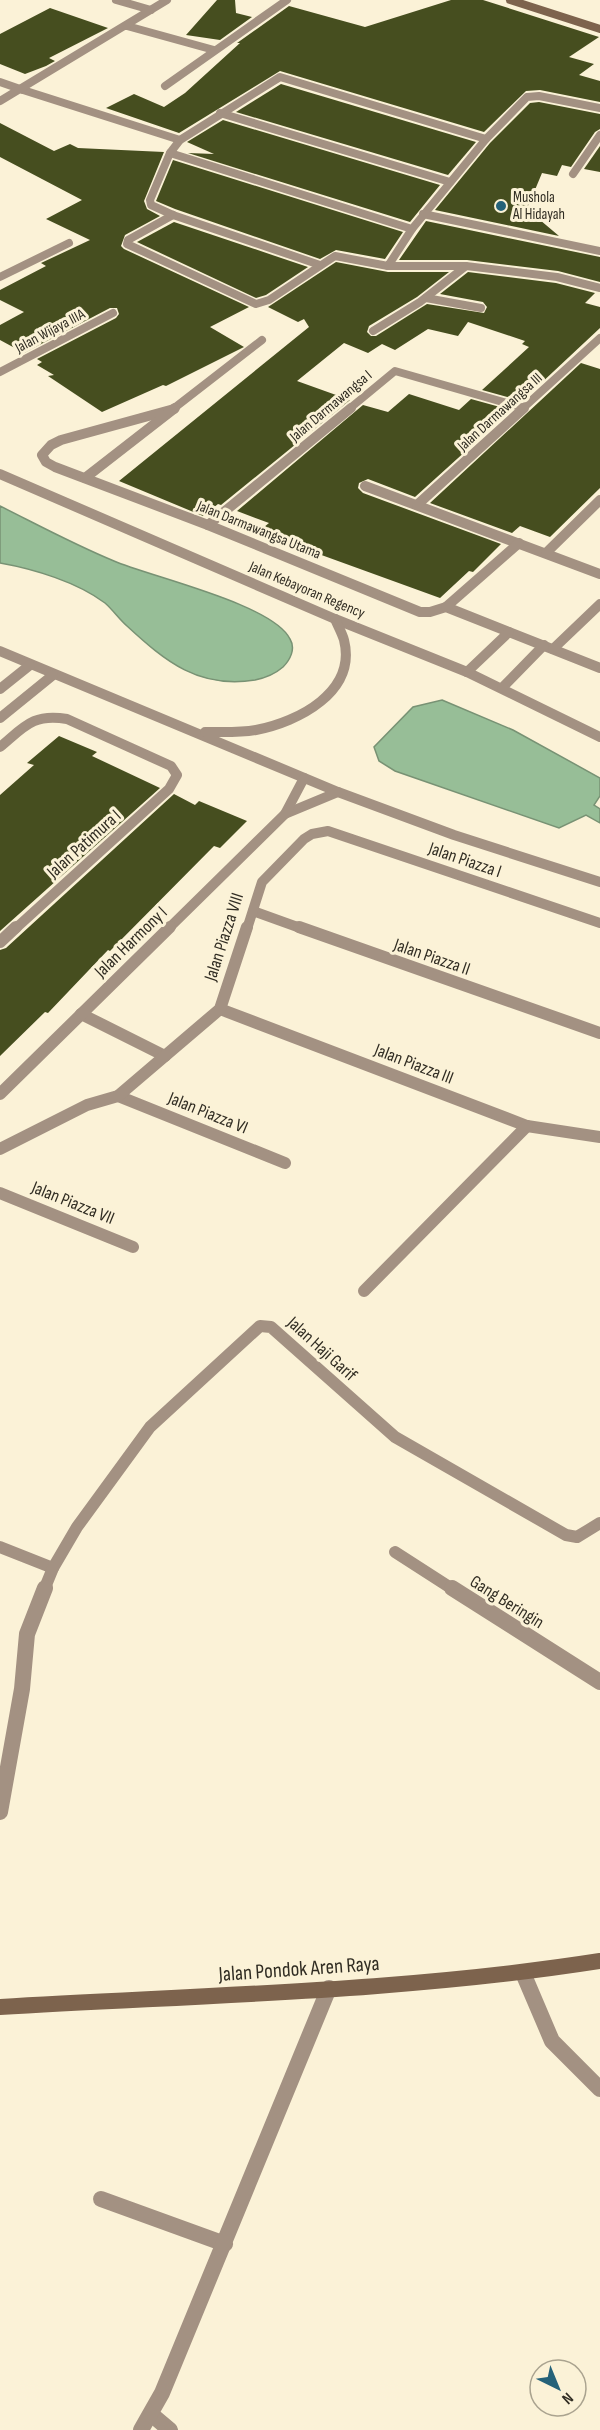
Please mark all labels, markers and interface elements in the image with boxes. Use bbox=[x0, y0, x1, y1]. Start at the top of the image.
place label: Mushola Al Hidayah bbox=[512, 188, 565, 224]
marker: Mushola Al Hidayah bbox=[494, 199, 508, 213]
street label: Jalan Wijaya IIIA bbox=[11, 304, 89, 358]
street label: Jalan Darmawangsa I bbox=[285, 366, 376, 447]
street label: Jalan Darmawangsa III bbox=[453, 369, 546, 456]
street label: Jalan Darmawangsa Utama bbox=[193, 496, 324, 564]
street label: Jalan Kebayoran Regency bbox=[245, 557, 368, 623]
street label: Jalan Patimura I bbox=[42, 805, 125, 883]
street label: Jalan Piazza I bbox=[425, 837, 504, 882]
street label: Jalan Piazza VIII bbox=[200, 890, 248, 984]
street label: Jalan Harmony I bbox=[90, 902, 172, 982]
street label: Jalan Piazza II bbox=[390, 934, 473, 980]
street label: Jalan Piazza III bbox=[371, 1039, 456, 1089]
street label: Jalan Piazza VI bbox=[164, 1087, 251, 1138]
street label: Jalan Piazza VII bbox=[28, 1177, 117, 1229]
street label: Jalan Haji Garif bbox=[282, 1312, 362, 1386]
street label: Gang Beringin bbox=[466, 1571, 548, 1633]
street label: Jalan Pondok Aren Raya bbox=[217, 1951, 380, 1987]
north arrow bbox=[528, 2358, 588, 2418]
text: N bbox=[558, 2388, 577, 2408]

